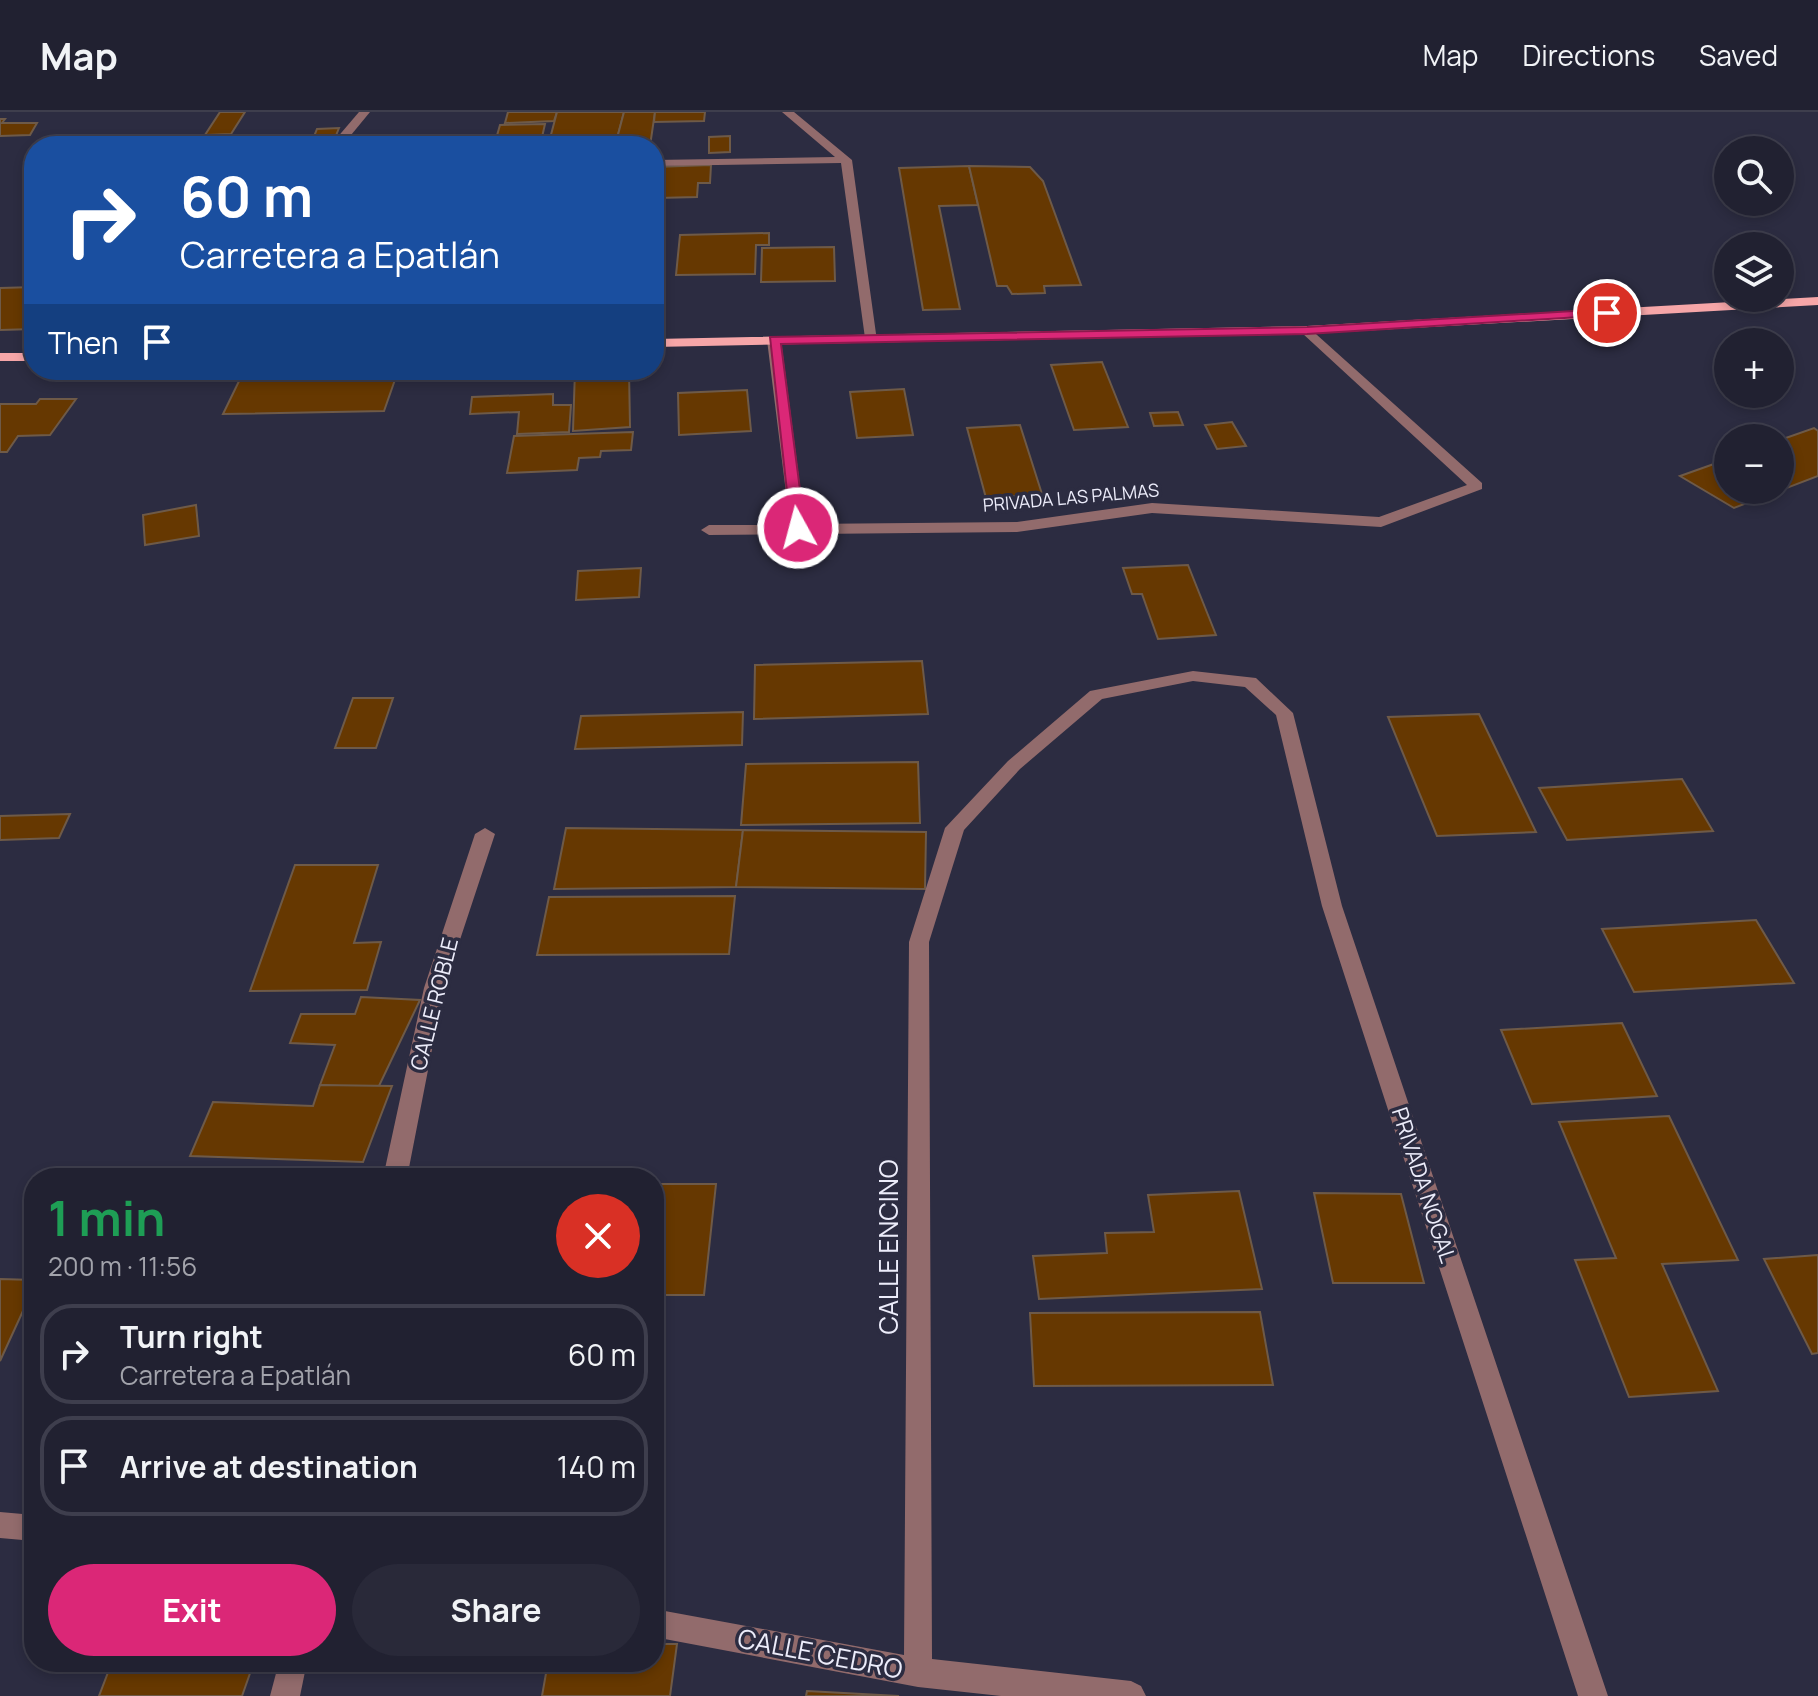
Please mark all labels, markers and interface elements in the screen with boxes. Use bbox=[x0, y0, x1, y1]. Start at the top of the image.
text: Map bbox=[40, 29, 118, 81]
text: Map bbox=[1423, 36, 1478, 74]
text: Directions bbox=[1522, 36, 1655, 74]
text: Saved bbox=[1699, 36, 1778, 74]
map controls bbox=[1714, 136, 1794, 504]
button: search bbox=[1714, 136, 1794, 216]
text: 60 m bbox=[180, 157, 313, 234]
icon: right bbox=[48, 168, 152, 272]
text: Carretera a Epatlán bbox=[180, 230, 500, 279]
button: layers bbox=[1714, 232, 1794, 312]
pin bbox=[1573, 279, 1641, 347]
icon: arrive bbox=[1585, 291, 1629, 335]
icon: arrive bbox=[135, 320, 179, 364]
text: Then bbox=[48, 322, 119, 363]
button: + bbox=[1714, 328, 1794, 408]
button: − bbox=[1714, 424, 1794, 504]
street label: PRIVADA LAS PALMAS bbox=[982, 477, 1160, 517]
position arrow bbox=[756, 486, 840, 570]
street label: CALLE ROBLE bbox=[403, 935, 465, 1073]
street label: PRIVADA NOGAL bbox=[1385, 1103, 1463, 1267]
street label: CALLE ENCINO bbox=[870, 1159, 906, 1335]
text: 1 min bbox=[48, 1185, 165, 1250]
button: close bbox=[556, 1194, 640, 1278]
text: 200 m · 11:56 bbox=[48, 1248, 197, 1284]
text: Turn right bbox=[120, 1316, 263, 1357]
icon: right bbox=[52, 1332, 96, 1376]
text: 60 m bbox=[568, 1334, 636, 1375]
text: Carretera a Epatlán bbox=[120, 1357, 351, 1393]
icon: arrive bbox=[52, 1444, 96, 1488]
text: Arrive at destination bbox=[120, 1446, 418, 1487]
text: 140 m bbox=[557, 1446, 636, 1487]
button: Exit bbox=[48, 1564, 336, 1656]
button: Share bbox=[352, 1564, 640, 1656]
street label: CALLE CEDRO bbox=[735, 1619, 906, 1687]

